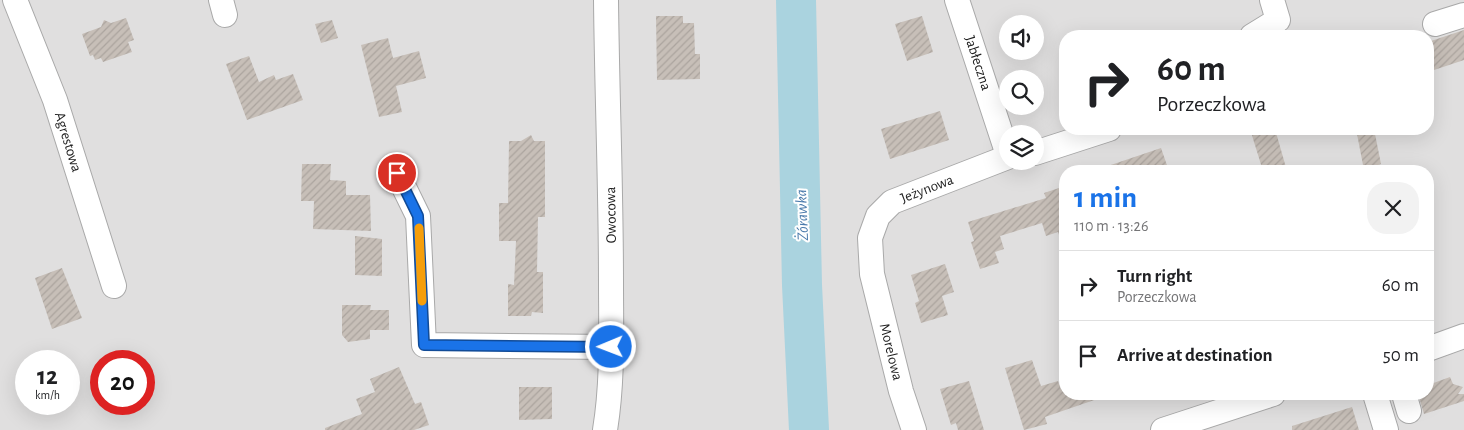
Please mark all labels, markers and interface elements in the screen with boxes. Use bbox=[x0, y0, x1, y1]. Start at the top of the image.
map controls bbox=[999, 15, 1044, 170]
button: sound bbox=[999, 15, 1044, 60]
street label: Jabłeczna bbox=[962, 34, 994, 92]
icon: right bbox=[1074, 50, 1139, 115]
text: 60 m bbox=[1157, 52, 1226, 87]
button: search bbox=[999, 70, 1044, 115]
text: Porzeczkowa bbox=[1157, 93, 1266, 115]
street label: Agrestowa bbox=[52, 110, 84, 174]
button: layers bbox=[999, 125, 1044, 170]
pin bbox=[376, 152, 418, 194]
icon: arrive bbox=[383, 159, 411, 187]
street label: Jeżynowa bbox=[898, 172, 956, 206]
button: close bbox=[1367, 182, 1419, 234]
text: 1 min bbox=[1074, 183, 1137, 213]
street label: Owocowa bbox=[603, 187, 619, 243]
water label: Żórawka bbox=[791, 189, 811, 241]
text: 110 m · 13:26 bbox=[1074, 218, 1148, 234]
text: Turn right bbox=[1117, 267, 1192, 286]
icon: right bbox=[1074, 272, 1102, 300]
text: 60 m bbox=[1382, 276, 1419, 295]
text: Porzeczkowa bbox=[1117, 289, 1197, 305]
position arrow bbox=[584, 320, 636, 372]
street label: Morelowa bbox=[877, 322, 905, 382]
icon: arrive bbox=[1074, 342, 1102, 370]
text: Arrive at destination bbox=[1117, 346, 1273, 365]
text: 50 m bbox=[1383, 346, 1419, 365]
speed limit sign: 20 bbox=[90, 350, 155, 415]
text: 12 bbox=[37, 364, 58, 389]
text: km/h bbox=[35, 389, 60, 401]

